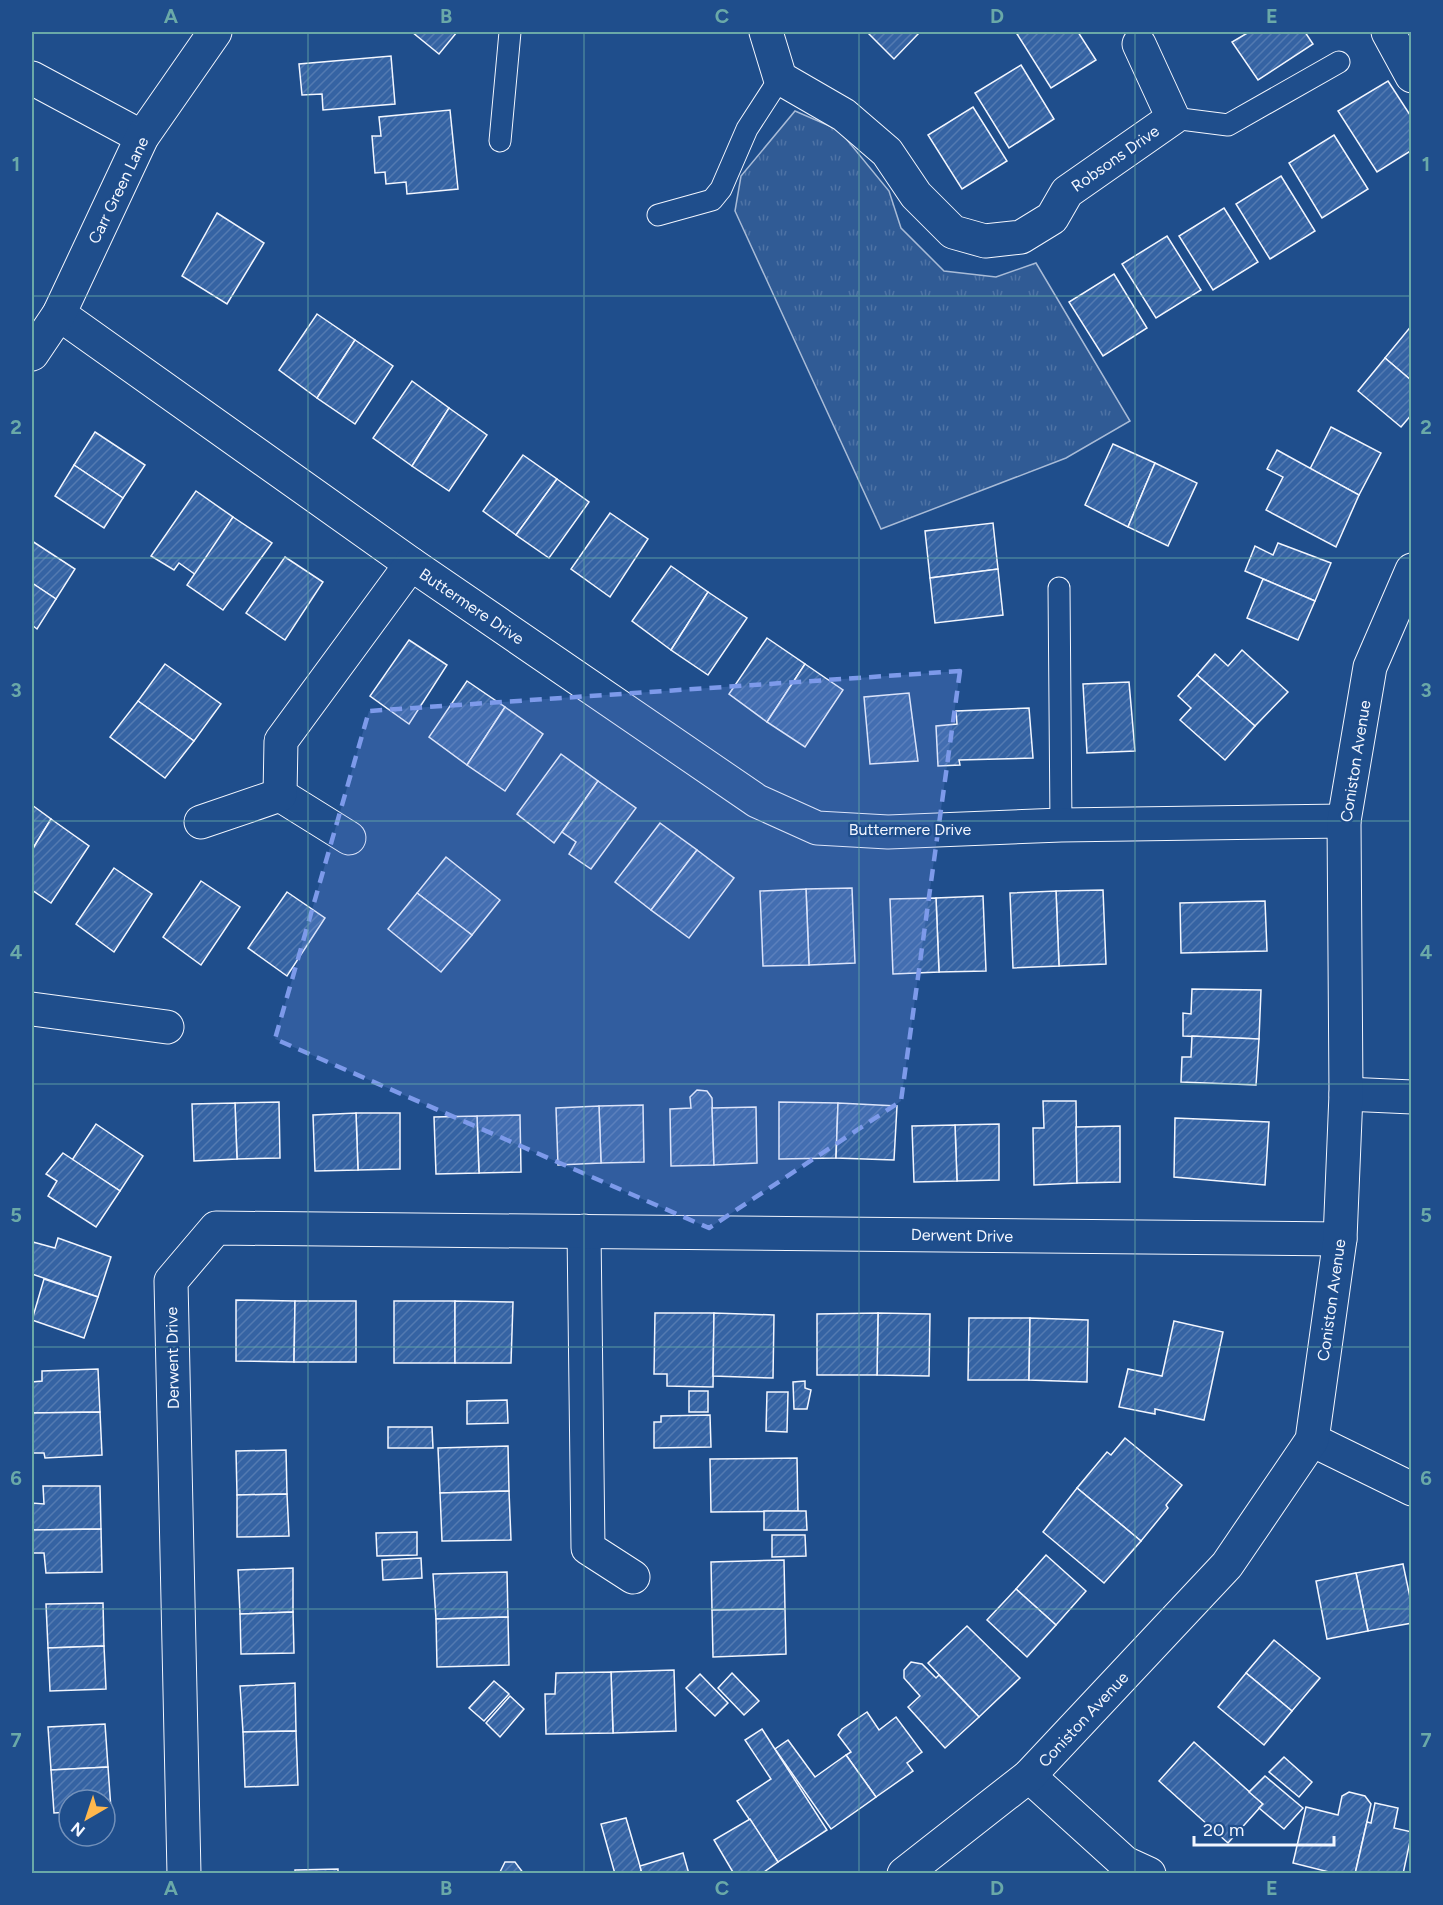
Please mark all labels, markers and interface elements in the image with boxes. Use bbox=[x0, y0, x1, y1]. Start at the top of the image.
text: A bbox=[164, 4, 179, 28]
text: B bbox=[440, 4, 452, 28]
text: C bbox=[715, 4, 729, 28]
text: D bbox=[990, 4, 1004, 28]
text: E bbox=[1266, 4, 1278, 28]
street label: Robsons Drive bbox=[1068, 121, 1163, 196]
street label: Carr Green Lane bbox=[84, 133, 153, 247]
text: 1 bbox=[12, 152, 20, 176]
text: 1 bbox=[1422, 152, 1430, 176]
text: 2 bbox=[10, 415, 22, 439]
text: 2 bbox=[1420, 415, 1432, 439]
street label: Buttermere Drive bbox=[416, 564, 528, 649]
text: 3 bbox=[10, 678, 22, 702]
text: 3 bbox=[1420, 678, 1432, 702]
street label: Coniston Avenue bbox=[1336, 698, 1375, 823]
street label: Buttermere Drive bbox=[849, 820, 971, 839]
text: 4 bbox=[10, 940, 23, 964]
text: 4 bbox=[1420, 940, 1433, 964]
text: 5 bbox=[10, 1203, 22, 1227]
text: 5 bbox=[1420, 1203, 1432, 1227]
street label: Derwent Drive bbox=[911, 1225, 1013, 1246]
street label: Coniston Avenue bbox=[1314, 1237, 1350, 1362]
street label: Derwent Drive bbox=[162, 1306, 183, 1409]
text: 6 bbox=[10, 1466, 22, 1490]
text: 6 bbox=[1420, 1466, 1432, 1490]
street label: Coniston Avenue bbox=[1034, 1668, 1132, 1771]
text: 7 bbox=[10, 1728, 22, 1752]
text: 7 bbox=[1420, 1728, 1432, 1752]
north arrow bbox=[57, 1788, 117, 1848]
scale bar bbox=[1194, 1809, 1334, 1847]
text: N bbox=[67, 1818, 89, 1841]
text: 20 m bbox=[1203, 1819, 1244, 1841]
text: A bbox=[164, 1876, 179, 1900]
text: B bbox=[440, 1876, 452, 1900]
text: C bbox=[715, 1876, 729, 1900]
text: D bbox=[990, 1876, 1004, 1900]
text: E bbox=[1266, 1876, 1278, 1900]

